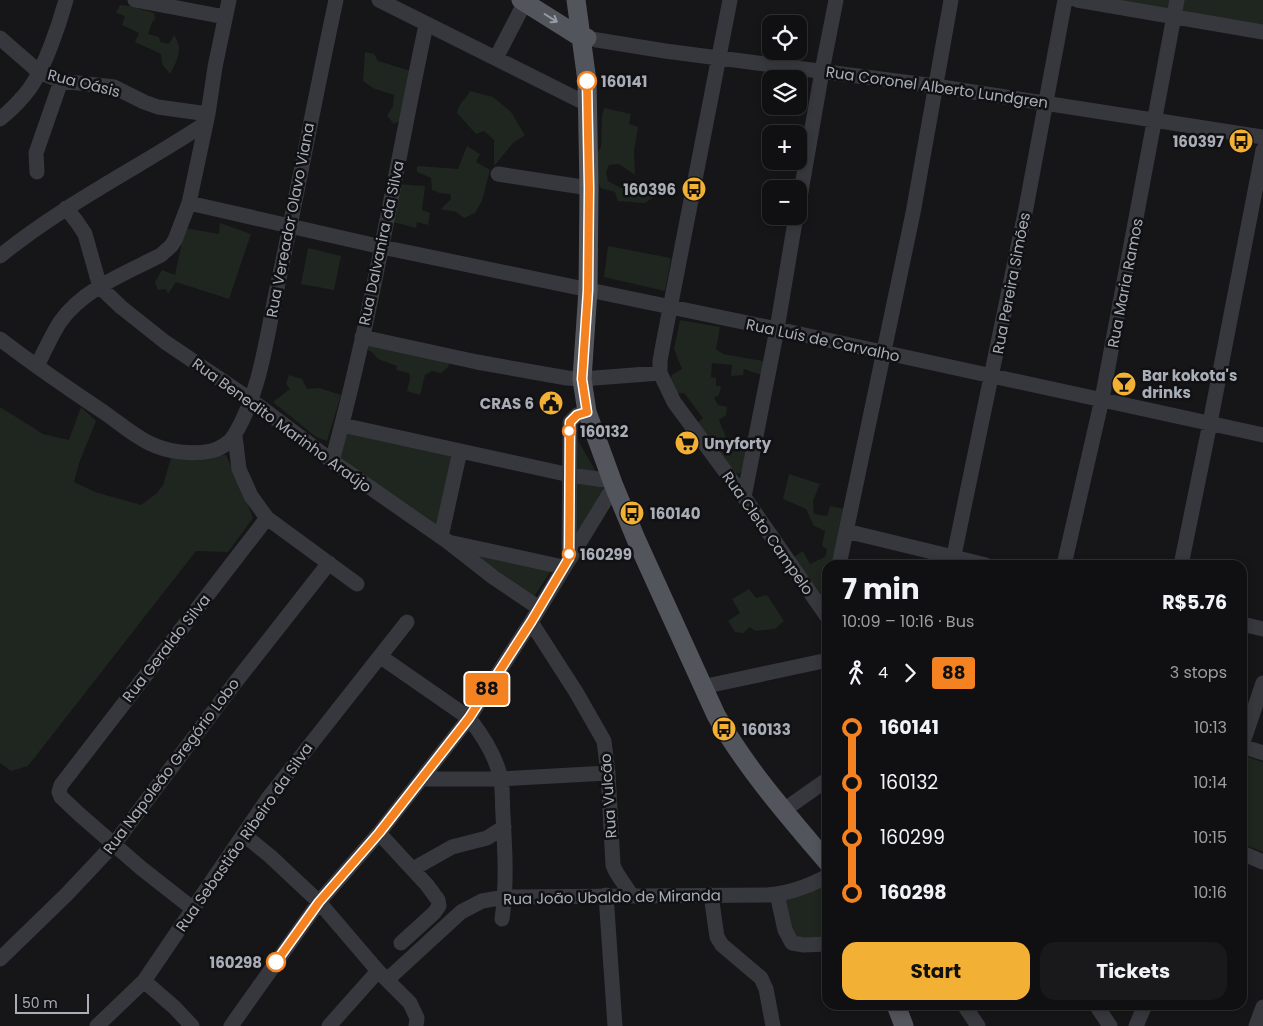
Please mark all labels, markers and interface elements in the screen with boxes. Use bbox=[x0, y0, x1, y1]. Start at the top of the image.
one-way arrow bbox=[543, 14, 557, 24]
map controls bbox=[762, 15, 807, 225]
button: locate bbox=[762, 15, 807, 60]
street label: Rua Coronel Alberto Lundgren bbox=[825, 61, 1049, 113]
street label: Rua Oásis bbox=[45, 64, 123, 102]
button: layers bbox=[762, 70, 807, 115]
marker: 160141 bbox=[577, 71, 597, 91]
place label: 160141 bbox=[601, 71, 647, 92]
street label: Rua Vereador Olavo Viana bbox=[261, 121, 319, 319]
button: + bbox=[762, 125, 807, 170]
bus stop icon: 160397 bbox=[1228, 128, 1254, 154]
place label: 160397 bbox=[1173, 131, 1224, 152]
street label: Rua Dalvanira da Silva bbox=[353, 159, 409, 327]
bus stop icon: 160396 bbox=[681, 176, 707, 202]
place label: 160396 bbox=[623, 179, 676, 200]
button: − bbox=[762, 180, 807, 225]
street label: Rua Pereira Simões bbox=[987, 210, 1035, 356]
street label: Rua Maria Ramos bbox=[1102, 216, 1148, 350]
street label: Rua Luís de Carvalho bbox=[744, 313, 902, 367]
street label: Rua Benedito Marinho Araújo bbox=[188, 353, 376, 497]
place label: Bar kokota's drinks bbox=[1142, 365, 1237, 403]
bar icon: Bar kokota's drinks bbox=[1111, 371, 1137, 397]
public building icon: CRAS 6 bbox=[538, 390, 564, 416]
place label: CRAS 6 bbox=[480, 393, 534, 414]
place label: 160132 bbox=[580, 421, 629, 442]
marker: 160132 bbox=[562, 424, 576, 438]
supermarket icon: Unyforty bbox=[674, 430, 700, 456]
place label: Unyforty bbox=[704, 433, 772, 454]
street label: Rua Cleto Campelo bbox=[717, 467, 819, 599]
bus stop icon: 160140 bbox=[619, 500, 645, 526]
place label: 160140 bbox=[650, 503, 701, 524]
place label: 160299 bbox=[580, 544, 632, 565]
marker: 160299 bbox=[562, 547, 576, 561]
text: 7 min bbox=[842, 570, 920, 609]
text: R$5.76 bbox=[1162, 589, 1227, 616]
street label: Rua Geraldo Silva bbox=[117, 590, 215, 706]
text: 10:09 – 10:16 · Bus bbox=[842, 610, 974, 633]
icon: walk bbox=[842, 659, 870, 687]
icon: forward bbox=[896, 659, 924, 687]
text: 88 bbox=[942, 660, 965, 685]
text: 4 bbox=[878, 661, 888, 684]
text: 3 stops bbox=[1170, 661, 1227, 684]
line badge: 88 bbox=[464, 673, 510, 705]
street label: Rua Napoleão Gregório Lobo bbox=[98, 674, 244, 858]
text: 88 bbox=[475, 676, 499, 701]
text: 160141 bbox=[880, 714, 939, 741]
bus stop icon: 160133 bbox=[711, 716, 737, 742]
text: 10:13 bbox=[1194, 716, 1227, 739]
place label: 160133 bbox=[742, 719, 791, 740]
street label: Rua Sebastião Ribeiro da Silva bbox=[171, 738, 317, 936]
street label: Rua Vulcão bbox=[595, 753, 621, 839]
text: 160132 bbox=[880, 769, 938, 796]
text: 10:14 bbox=[1193, 771, 1227, 794]
text: 160299 bbox=[880, 824, 945, 851]
text: 10:15 bbox=[1193, 826, 1227, 849]
text: 160298 bbox=[880, 879, 946, 906]
text: 10:16 bbox=[1193, 881, 1227, 904]
street label: Rua João Ubaldo de Miranda bbox=[503, 885, 721, 909]
button: Start bbox=[842, 942, 1030, 1000]
button: Tickets bbox=[1040, 942, 1227, 1000]
place label: 160298 bbox=[210, 952, 262, 973]
marker: 160298 bbox=[266, 952, 286, 972]
scale bar bbox=[15, 991, 89, 1014]
text: 50 m bbox=[22, 993, 58, 1013]

